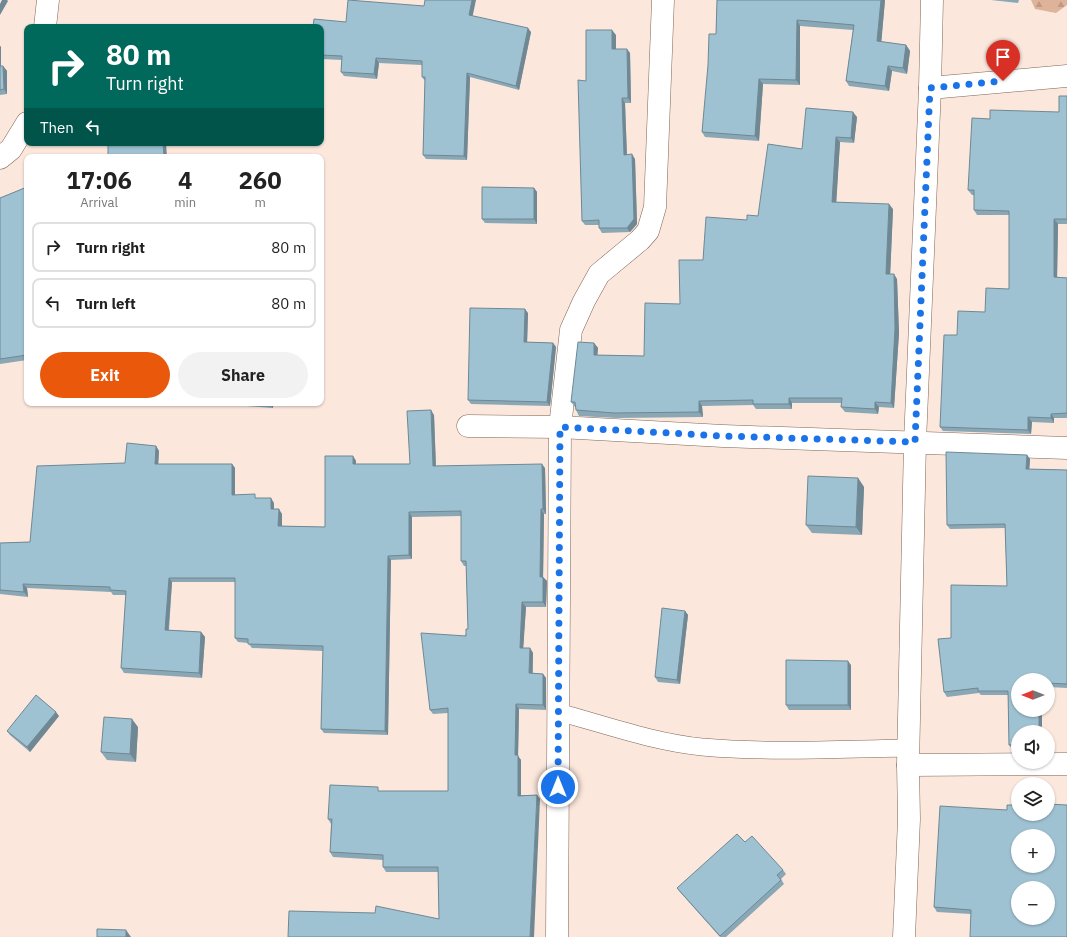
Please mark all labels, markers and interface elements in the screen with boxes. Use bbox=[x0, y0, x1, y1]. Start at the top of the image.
text: 80 m bbox=[106, 36, 171, 73]
icon: right bbox=[40, 40, 92, 92]
pin bbox=[986, 40, 1020, 81]
icon: arrive bbox=[992, 46, 1014, 68]
text: Turn right bbox=[106, 72, 184, 95]
icon: left bbox=[82, 116, 104, 138]
text: Then bbox=[40, 118, 74, 137]
text: 17:06 bbox=[66, 164, 132, 196]
text: 4 bbox=[178, 164, 192, 196]
text: 260 bbox=[238, 164, 282, 196]
text: Arrival bbox=[80, 194, 118, 211]
text: min bbox=[174, 194, 196, 211]
text: m bbox=[254, 194, 266, 211]
icon: right bbox=[42, 236, 64, 258]
text: Turn right bbox=[76, 238, 145, 257]
text: 80 m bbox=[271, 238, 306, 257]
icon: left bbox=[42, 292, 64, 314]
text: Turn left bbox=[76, 294, 136, 313]
text: 80 m bbox=[271, 294, 306, 313]
button: Exit bbox=[40, 352, 170, 398]
button: Share bbox=[178, 352, 308, 398]
north arrow bbox=[1011, 673, 1055, 717]
map controls bbox=[1011, 673, 1055, 925]
button: sound bbox=[1011, 725, 1055, 769]
position arrow bbox=[537, 766, 579, 808]
button: layers bbox=[1011, 777, 1055, 821]
button: + bbox=[1011, 829, 1055, 873]
button: − bbox=[1011, 881, 1055, 925]

